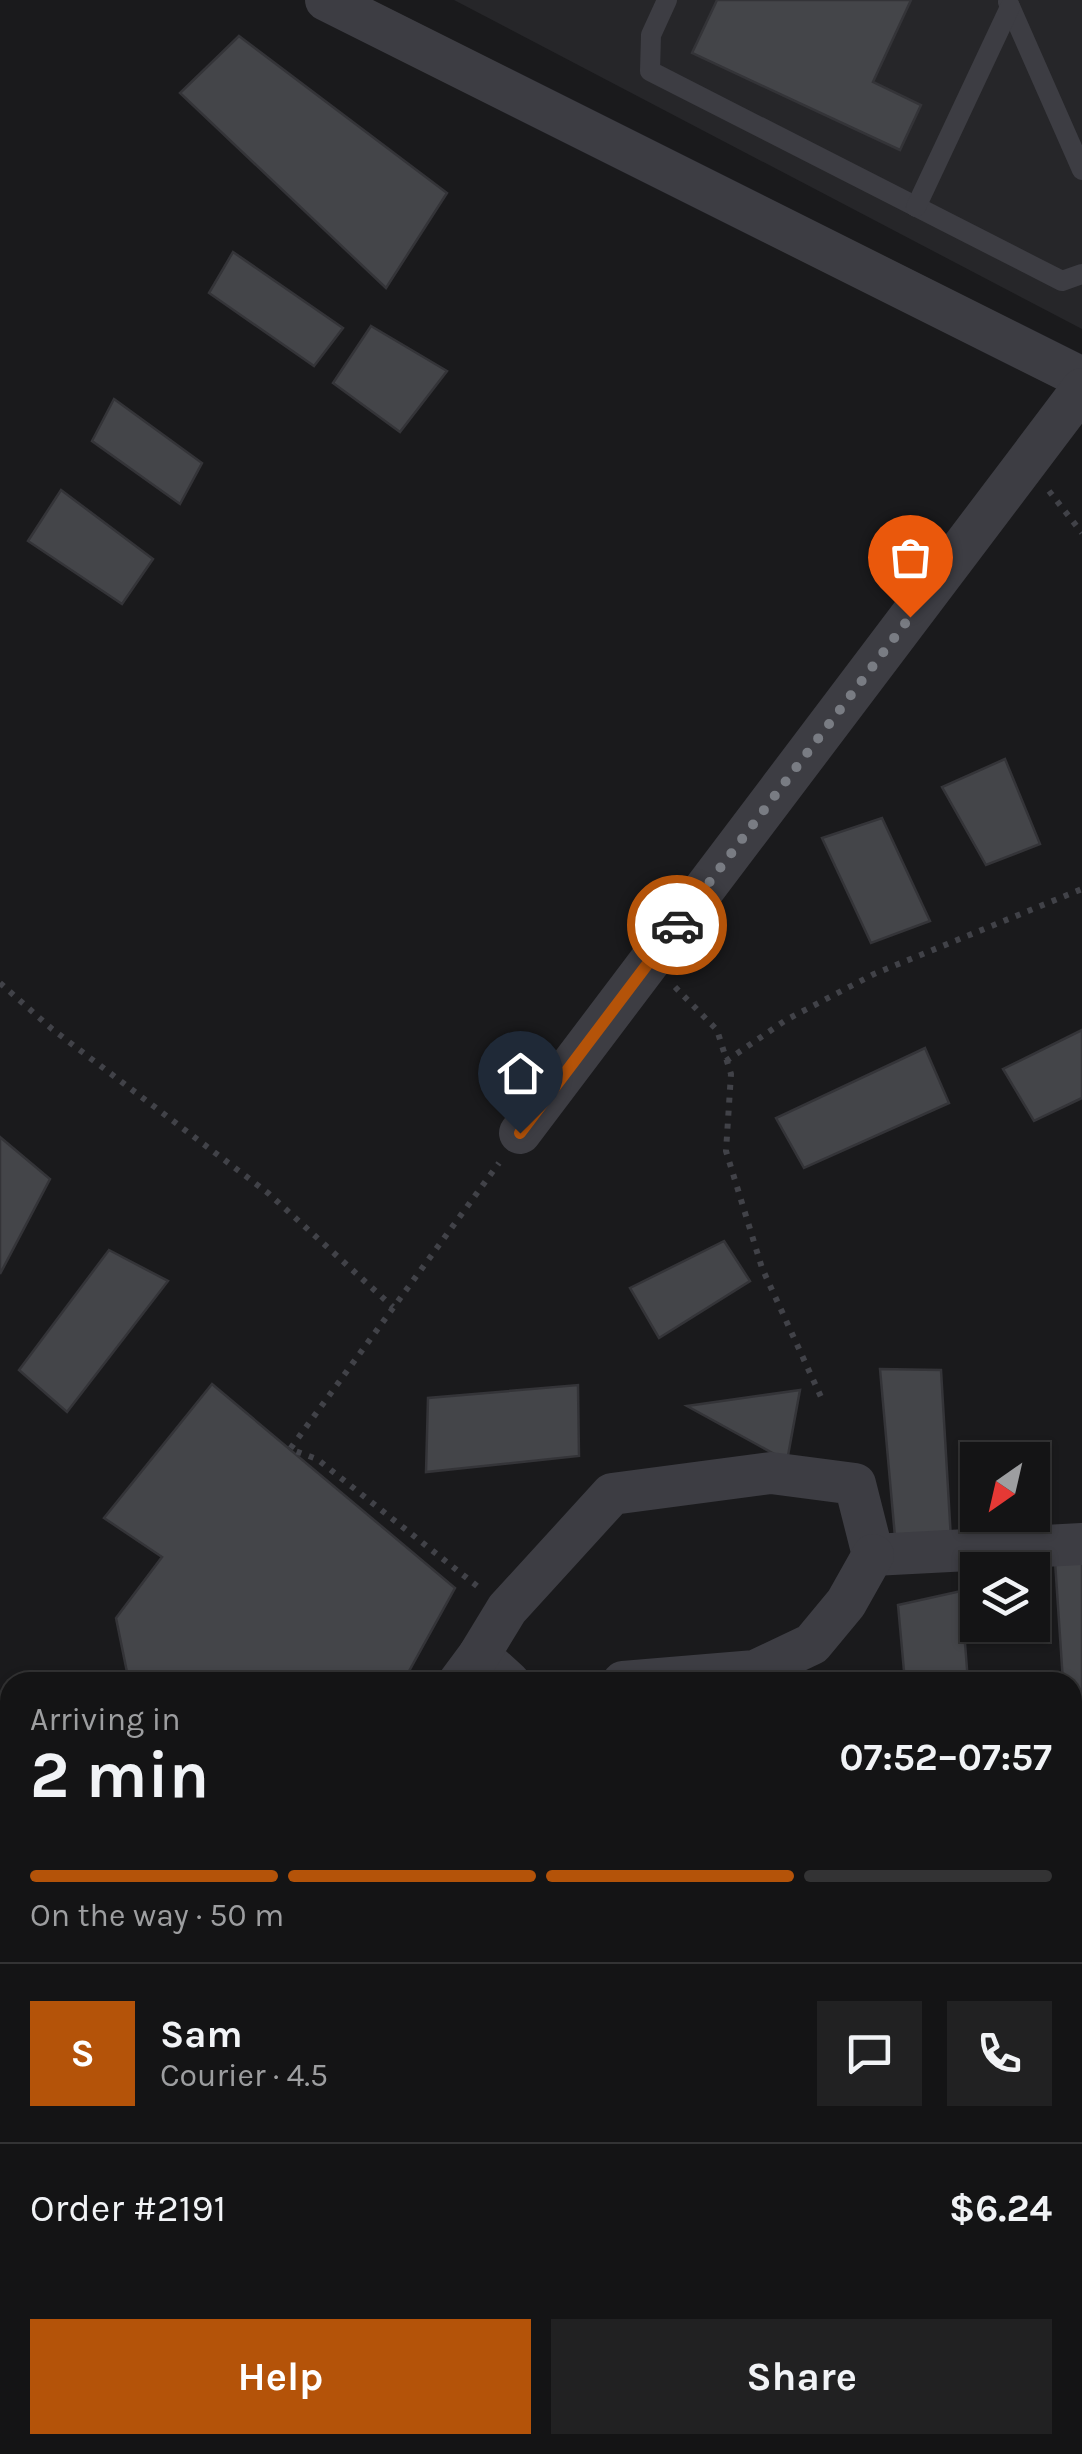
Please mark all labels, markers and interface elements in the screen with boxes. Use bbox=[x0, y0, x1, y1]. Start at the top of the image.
pin bbox=[868, 515, 953, 618]
icon: bag bbox=[883, 530, 938, 585]
courier bbox=[627, 875, 727, 975]
icon: car bbox=[650, 898, 705, 953]
pin bbox=[478, 1031, 563, 1134]
icon: home bbox=[493, 1046, 548, 1101]
north arrow bbox=[960, 1442, 1050, 1532]
map controls bbox=[960, 1442, 1050, 1642]
button: layers bbox=[960, 1552, 1050, 1642]
text: Arriving in bbox=[30, 1701, 181, 1738]
text: 07:52–07:57 bbox=[840, 1735, 1052, 1780]
text: 2 min bbox=[30, 1737, 209, 1813]
text: On the way · 50 m bbox=[30, 1897, 284, 1934]
button: chat bbox=[817, 2001, 922, 2106]
button: phone bbox=[947, 2001, 1052, 2106]
text: Sam bbox=[160, 2012, 243, 2057]
text: S bbox=[70, 2031, 95, 2076]
text: Courier · 4.5 bbox=[160, 2057, 328, 2094]
text: Order #2191 bbox=[30, 2186, 226, 2231]
text: $6.24 bbox=[949, 2186, 1052, 2231]
button: Help bbox=[30, 2319, 531, 2434]
button: Share bbox=[551, 2319, 1052, 2434]

